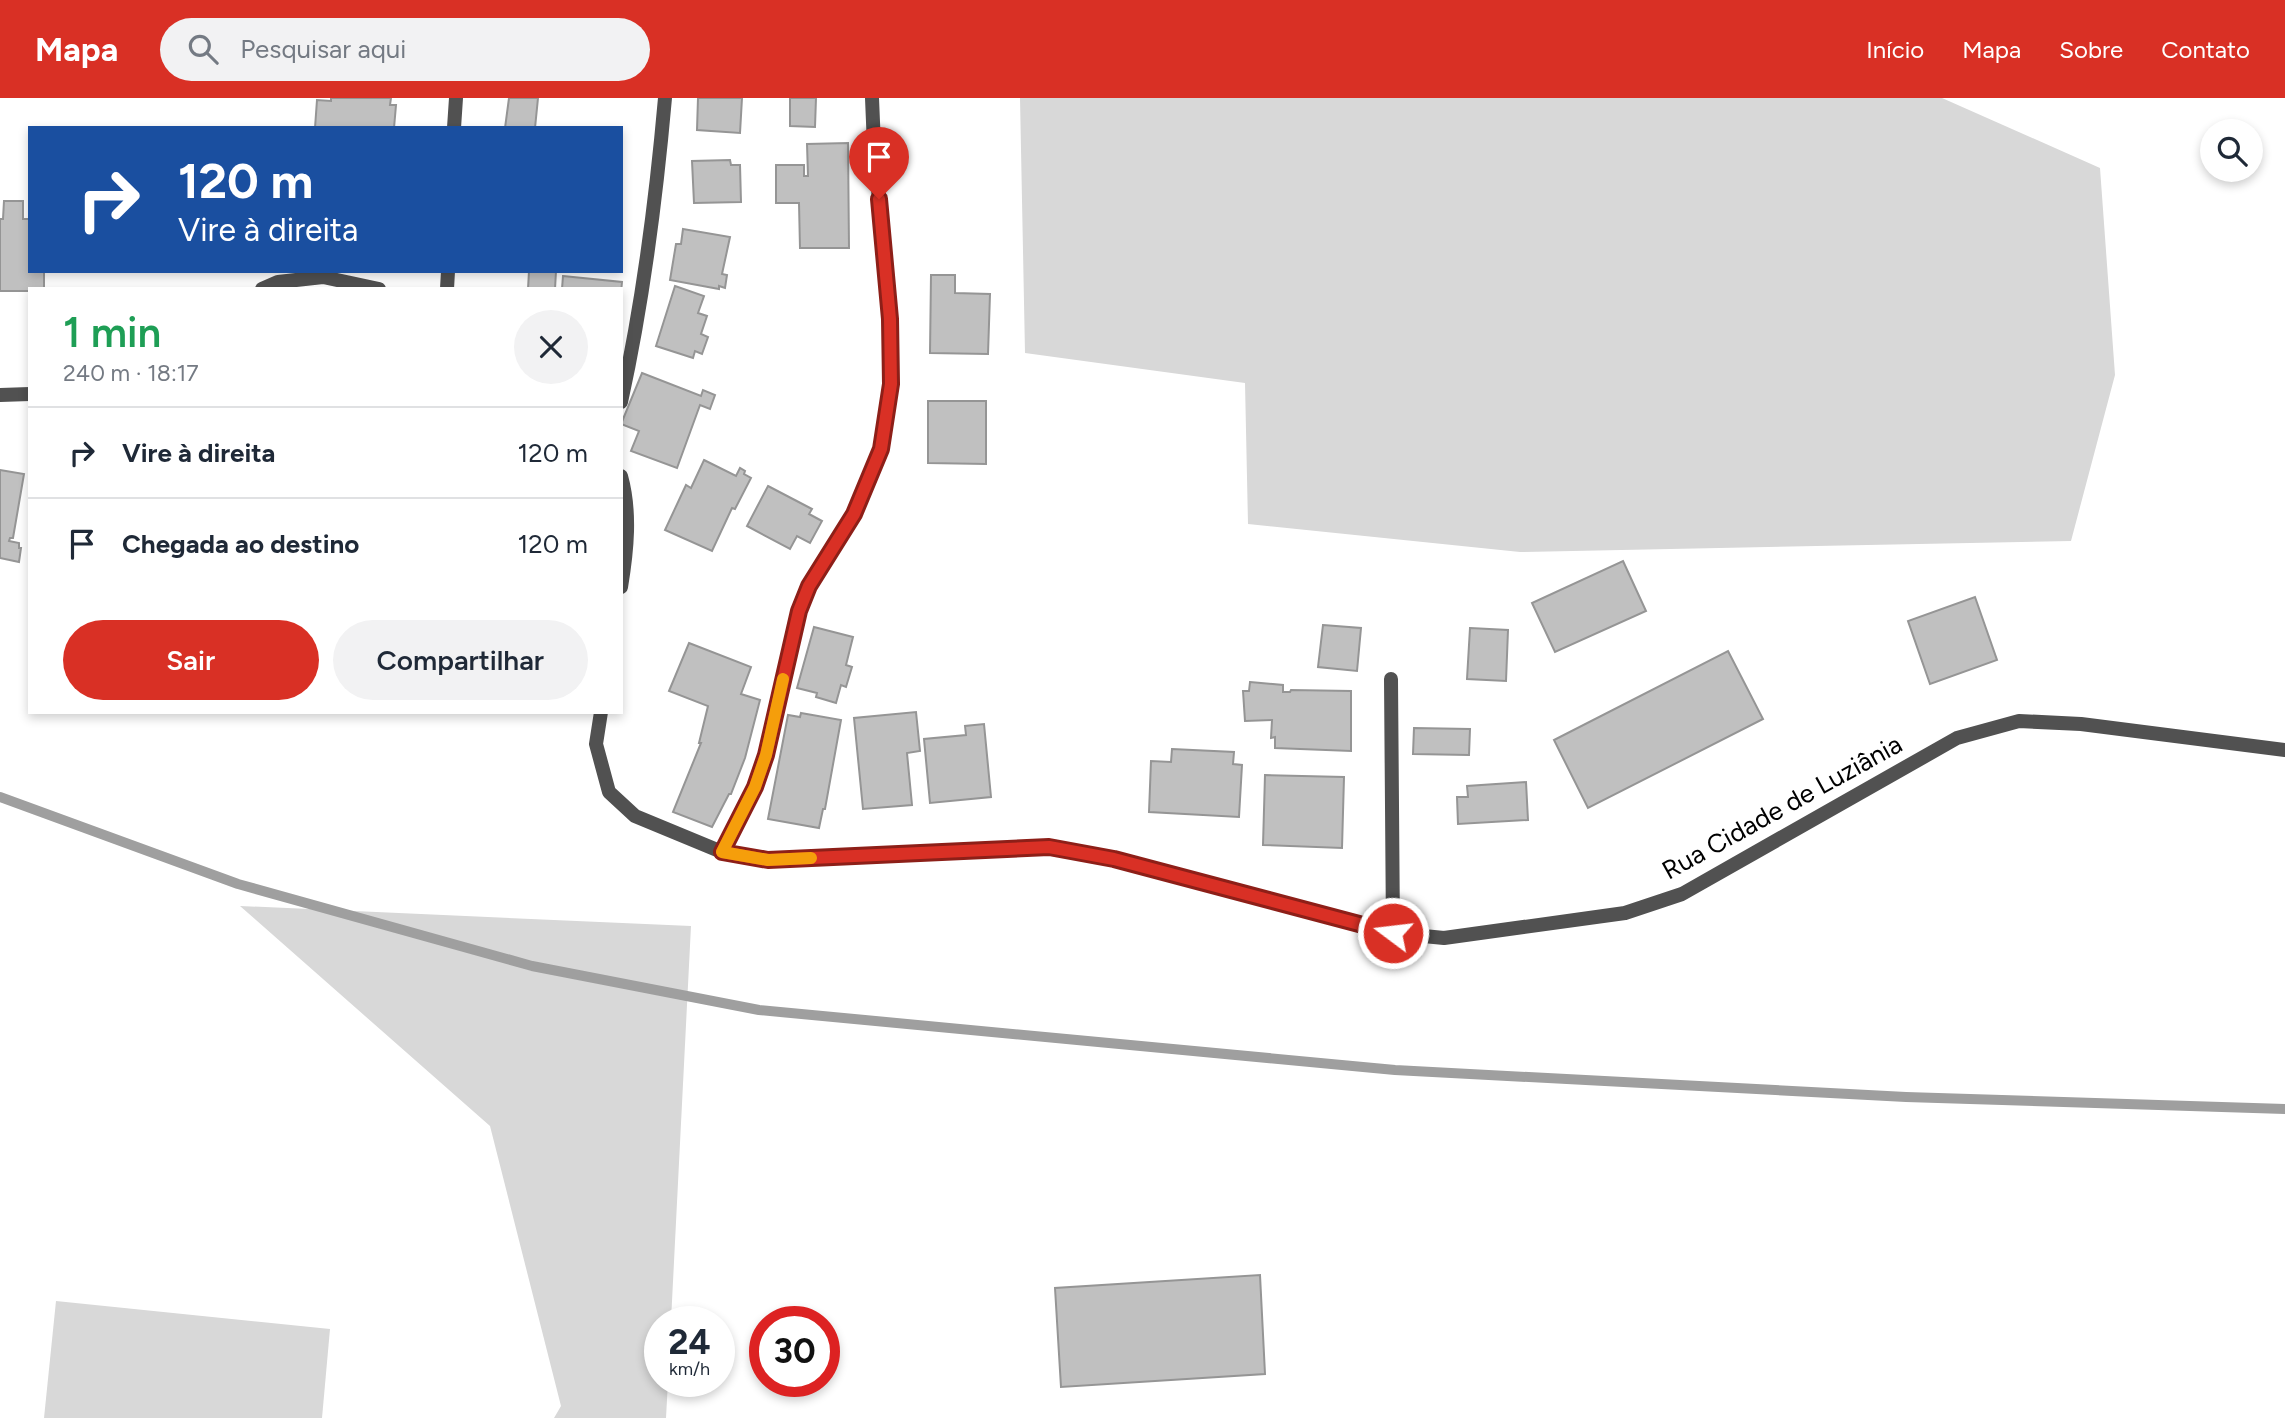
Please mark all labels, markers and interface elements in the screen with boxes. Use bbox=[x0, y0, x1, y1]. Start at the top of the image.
search box bbox=[160, 18, 650, 81]
text: Mapa bbox=[35, 30, 118, 69]
icon: search bbox=[184, 30, 222, 68]
text: Pesquisar aqui bbox=[240, 33, 406, 65]
text: Início bbox=[1866, 35, 1924, 64]
text: Mapa bbox=[1962, 35, 2021, 64]
text: Sobre bbox=[2059, 35, 2123, 64]
text: Contato bbox=[2161, 35, 2250, 64]
map controls bbox=[2200, 119, 2263, 182]
button: search bbox=[2200, 119, 2263, 182]
pin bbox=[849, 127, 909, 199]
icon: arrive bbox=[860, 138, 898, 176]
text: 120 m bbox=[178, 151, 313, 210]
icon: right bbox=[63, 154, 154, 245]
text: Vire à direita bbox=[178, 211, 358, 249]
text: 1 min bbox=[63, 307, 161, 358]
button: close bbox=[514, 310, 588, 384]
text: 240 m · 18:17 bbox=[63, 359, 199, 387]
icon: right bbox=[63, 434, 101, 472]
text: Vire à direita bbox=[122, 437, 275, 469]
text: 120 m bbox=[518, 437, 588, 469]
icon: arrive bbox=[63, 525, 101, 563]
text: Chegada ao destino bbox=[122, 528, 359, 560]
text: 120 m bbox=[518, 528, 588, 560]
button: Sair bbox=[63, 620, 319, 700]
button: Compartilhar bbox=[333, 620, 588, 700]
street label: Rua Cidade de Luziânia bbox=[1656, 728, 1908, 886]
position arrow bbox=[1356, 896, 1430, 970]
speed limit sign: 30 bbox=[749, 1306, 840, 1397]
text: 24 bbox=[668, 1321, 711, 1363]
text: km/h bbox=[669, 1358, 710, 1380]

